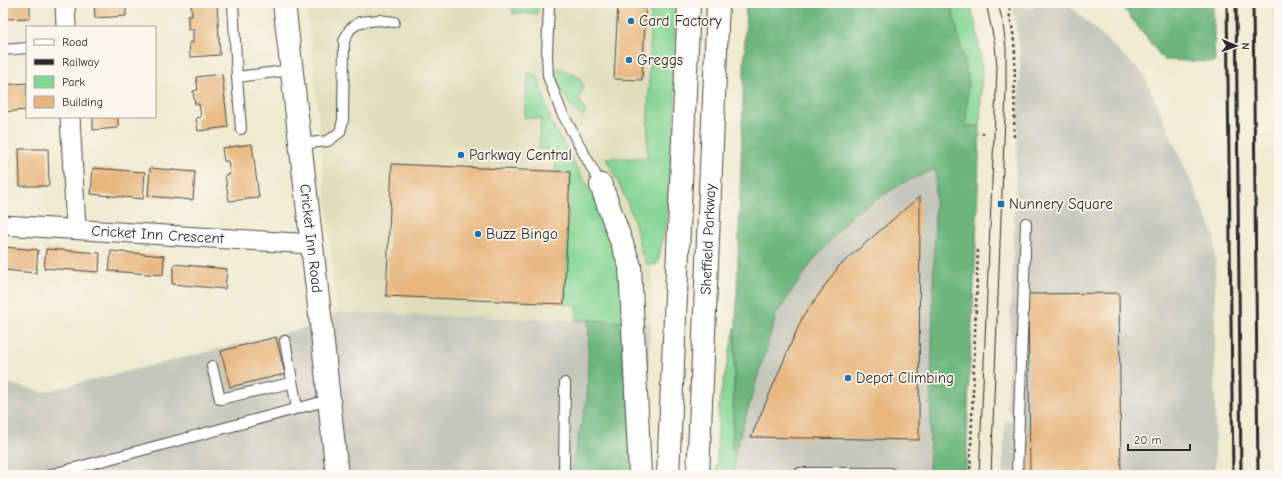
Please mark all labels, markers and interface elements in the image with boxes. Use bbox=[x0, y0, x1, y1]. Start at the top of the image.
place label: Card Factory bbox=[639, 12, 722, 30]
marker: Card Factory bbox=[626, 16, 636, 26]
legend bbox=[26, 26, 156, 118]
north arrow bbox=[1216, 26, 1256, 66]
text: Road bbox=[62, 35, 88, 49]
text: N bbox=[1239, 43, 1252, 50]
place label: Greggs bbox=[637, 51, 683, 69]
text: Railway bbox=[62, 55, 100, 69]
marker: Greggs bbox=[624, 55, 634, 65]
text: Park bbox=[62, 75, 85, 89]
text: Building bbox=[62, 95, 103, 109]
place label: Parkway Central bbox=[469, 146, 572, 164]
marker: Parkway Central bbox=[456, 150, 466, 160]
street label: Cricket Inn Road bbox=[296, 183, 326, 294]
street label: Sheffield Parkway bbox=[697, 183, 719, 295]
place label: Nunnery Square bbox=[1009, 195, 1113, 213]
marker: Nunnery Square bbox=[996, 199, 1006, 209]
street label: Cricket Inn Crescent bbox=[91, 221, 225, 248]
place label: Buzz Bingo bbox=[486, 225, 558, 243]
marker: Buzz Bingo bbox=[473, 229, 483, 239]
place label: Depot Climbing bbox=[856, 369, 954, 387]
marker: Depot Climbing bbox=[843, 373, 853, 383]
scale bar bbox=[1128, 426, 1190, 452]
text: 20 m bbox=[1134, 433, 1162, 447]

